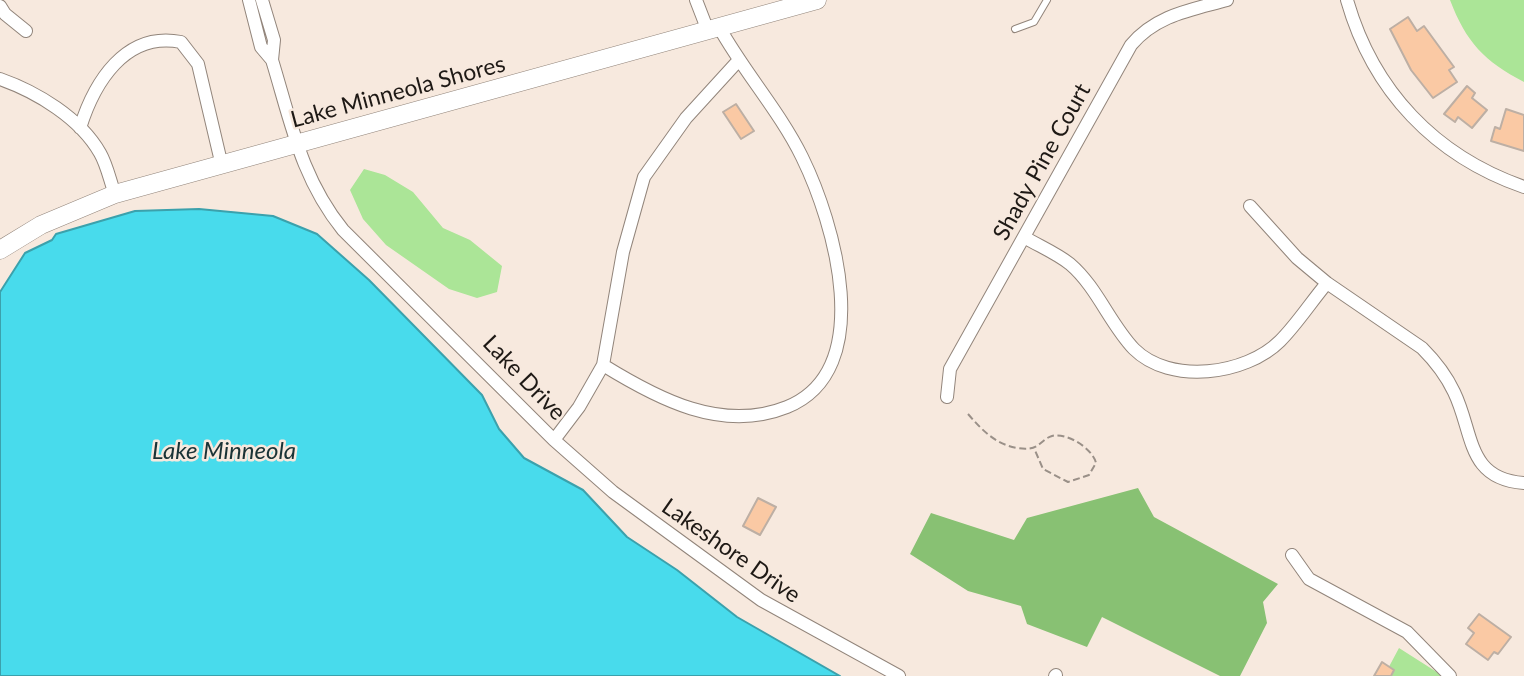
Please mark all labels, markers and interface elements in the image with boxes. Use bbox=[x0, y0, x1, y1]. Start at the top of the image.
street label: Lake Minneola Shores bbox=[288, 50, 508, 134]
street label: Shady Pine Court bbox=[988, 79, 1096, 245]
street label: Lake Drive bbox=[477, 330, 571, 426]
water label: Lake Minneola bbox=[152, 437, 296, 465]
street label: Lakeshore Drive bbox=[656, 493, 806, 609]

